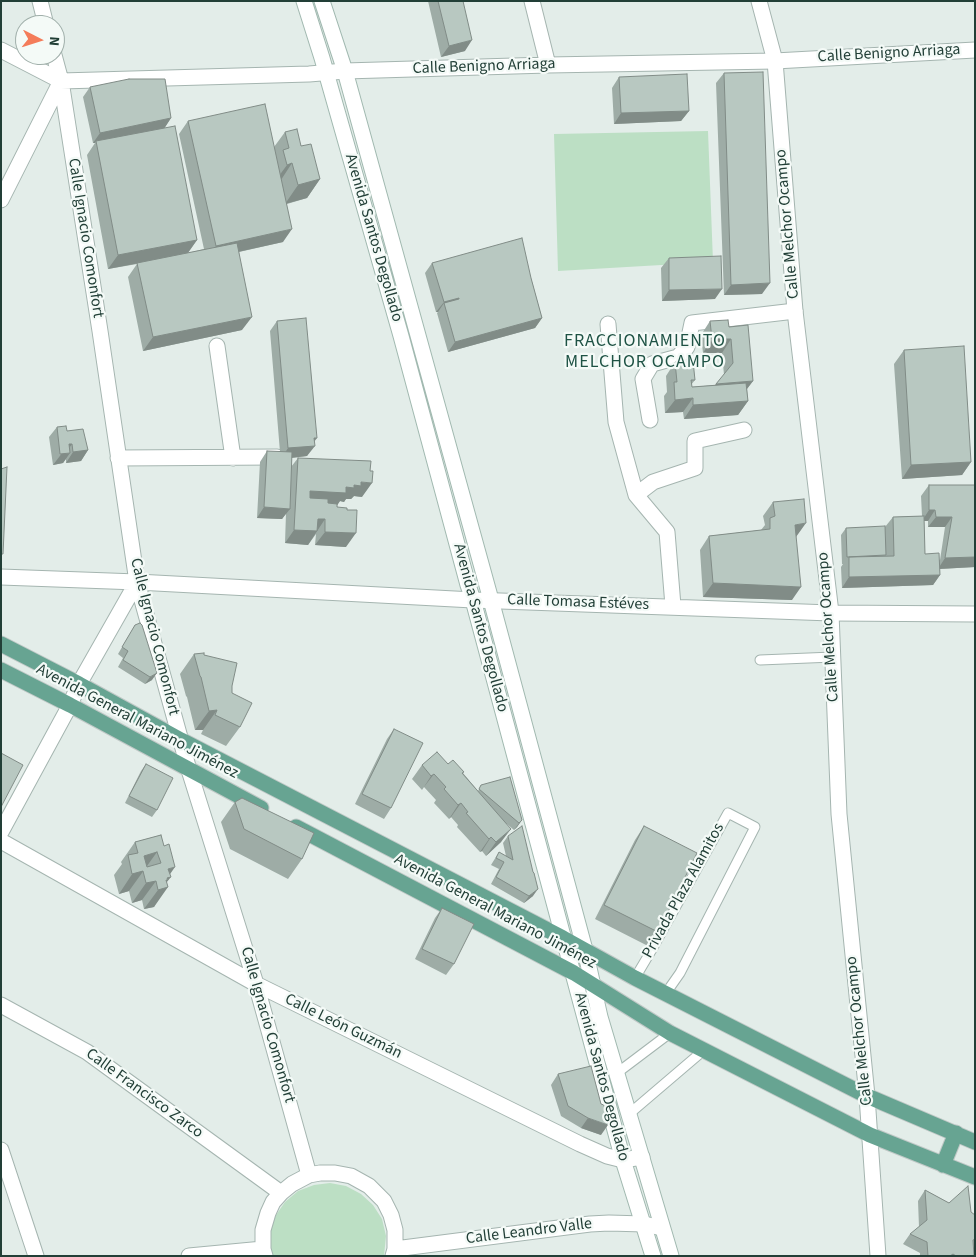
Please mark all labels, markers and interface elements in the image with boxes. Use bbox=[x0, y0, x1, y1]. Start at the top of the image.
north arrow bbox=[15, 15, 65, 65]
text: N bbox=[44, 36, 64, 47]
street label: Calle Benigno Arriaga bbox=[817, 41, 961, 67]
street label: Calle Benigno Arriaga bbox=[412, 55, 556, 79]
street label: Calle Melchor Ocampo bbox=[772, 148, 804, 300]
street label: Avenida Santos Degollado bbox=[340, 152, 406, 324]
street label: Calle Ignacio Comonfort bbox=[63, 157, 107, 319]
district label: FRACCIONAMIENTO MELCHOR OCAMPO bbox=[562, 331, 728, 374]
street label: Avenida Santos Degollado bbox=[448, 542, 512, 714]
street label: Calle Melchor Ocampo bbox=[814, 551, 844, 703]
street label: Calle Ignacio Comonfort bbox=[125, 556, 183, 718]
street label: Calle Tomasa Estéves bbox=[507, 591, 649, 615]
street label: Avenida General Mariano Jiménez bbox=[33, 660, 241, 784]
street label: Privada Plaza Alamitos bbox=[639, 820, 729, 962]
street label: Avenida General Mariano Jiménez bbox=[391, 850, 599, 974]
street label: Calle Ignacio Comonfort bbox=[236, 945, 298, 1105]
street label: Calle Melchor Ocampo bbox=[843, 955, 877, 1107]
street label: Calle León Guzmán bbox=[281, 990, 405, 1064]
street label: Avenida Santos Degollado bbox=[569, 991, 633, 1163]
street label: Calle Francisco Zarco bbox=[82, 1045, 206, 1143]
street label: Calle Leandro Valle bbox=[465, 1215, 593, 1249]

